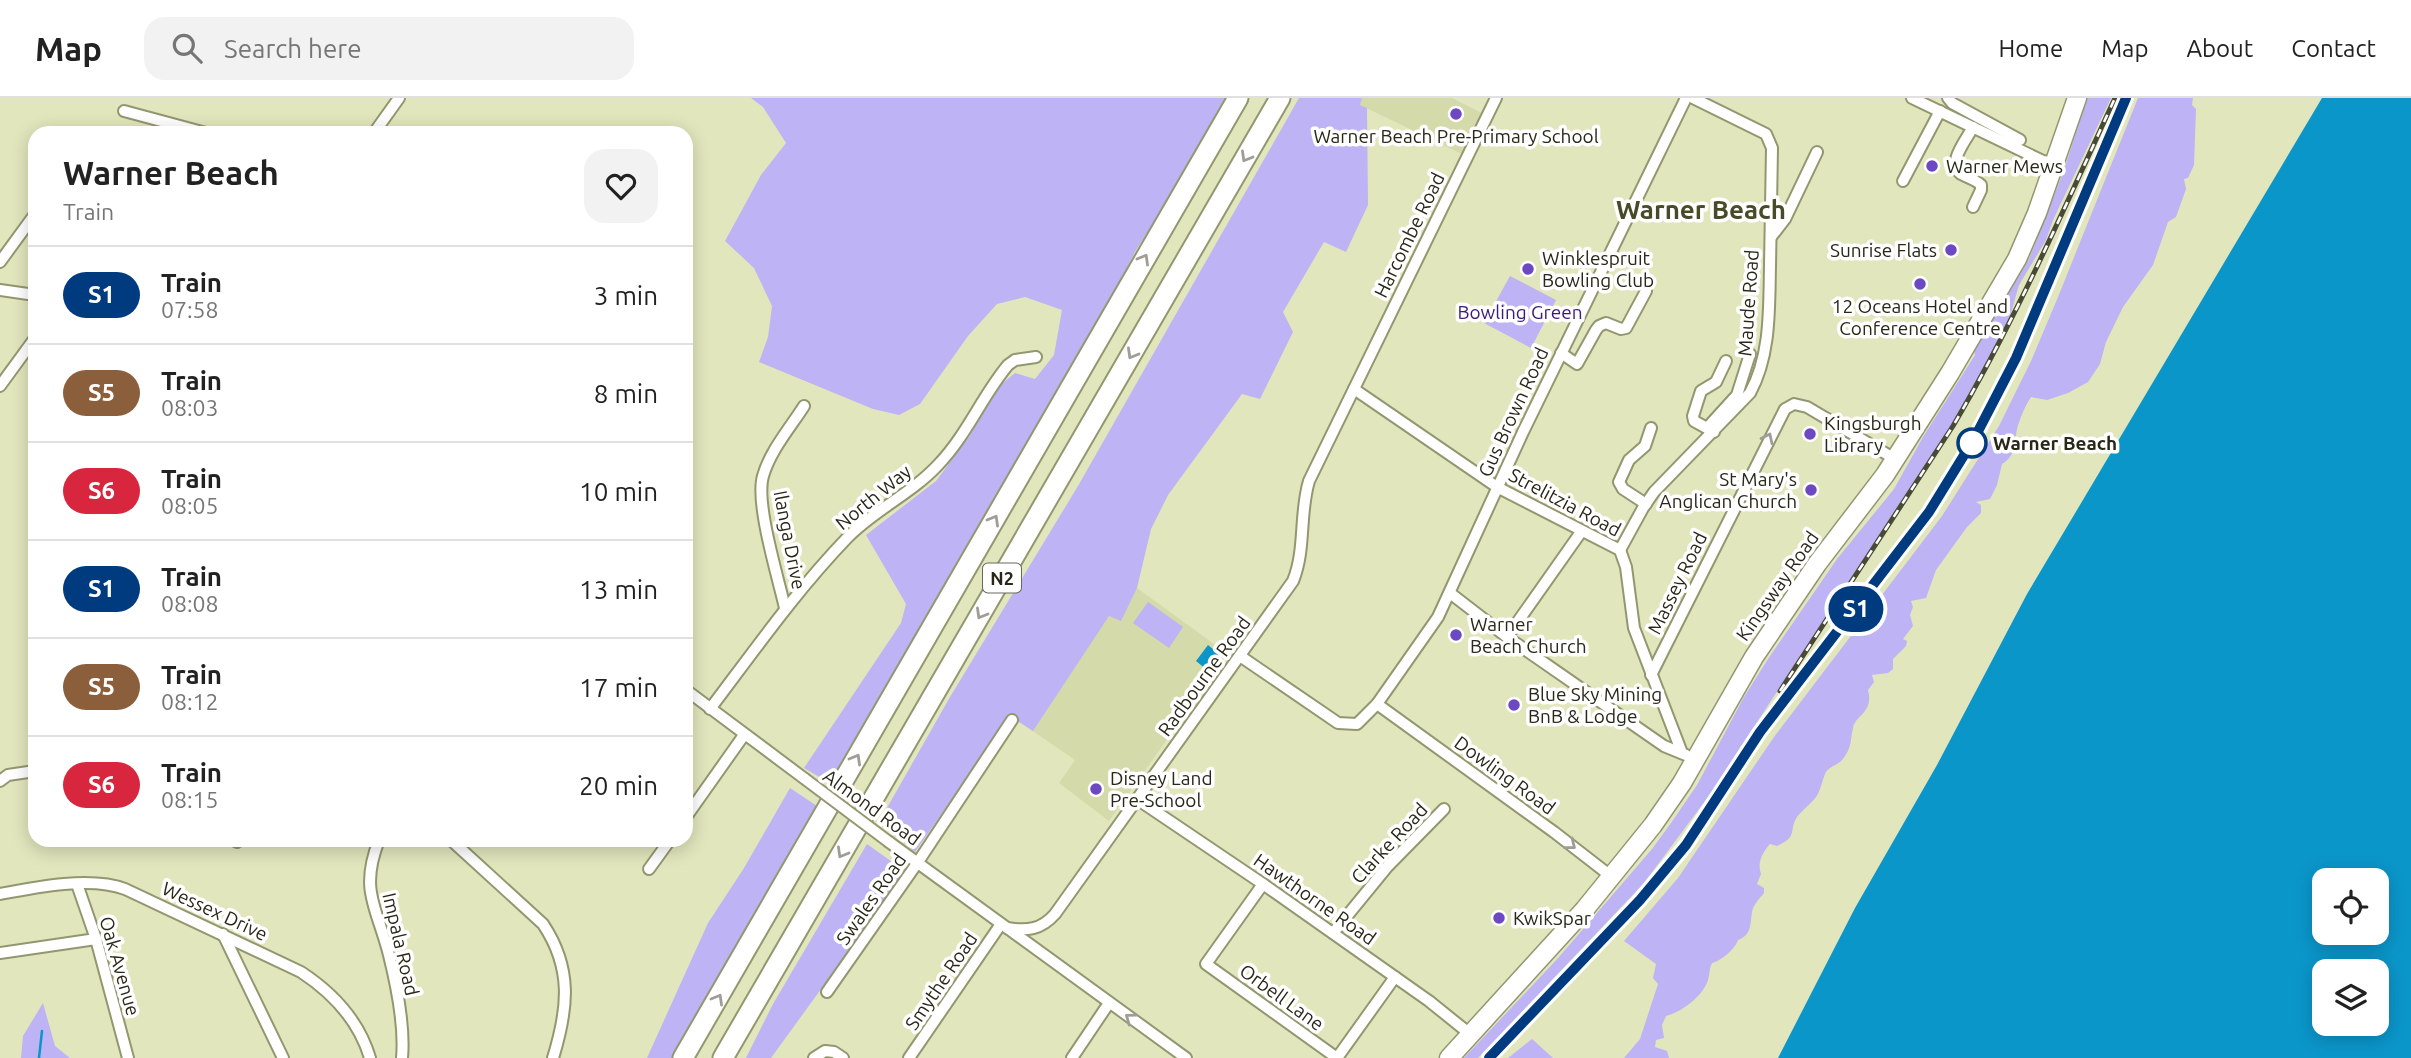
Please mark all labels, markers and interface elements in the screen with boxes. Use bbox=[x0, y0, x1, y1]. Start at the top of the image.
search box bbox=[144, 17, 634, 80]
icon: search bbox=[168, 29, 206, 67]
text: Map bbox=[35, 30, 102, 67]
text: Search here bbox=[224, 34, 362, 63]
text: Home bbox=[1998, 35, 2063, 62]
text: Map bbox=[2101, 35, 2148, 62]
text: About bbox=[2186, 35, 2253, 62]
text: Contact bbox=[2291, 35, 2376, 62]
marker: Warner Beach Pre-Primary School bbox=[1448, 106, 1464, 122]
place label: Warner Beach Pre-Primary School bbox=[1313, 125, 1599, 147]
button: heart bbox=[584, 149, 658, 223]
one-way arrow bbox=[1241, 150, 1254, 162]
text: Warner Beach bbox=[63, 154, 279, 191]
place label: Warner Mews bbox=[1946, 155, 2063, 177]
marker: Warner Mews bbox=[1924, 158, 1940, 174]
street label: Harcombe Road bbox=[1369, 169, 1449, 301]
district label: Warner Beach bbox=[1616, 195, 1786, 224]
text: Train bbox=[63, 199, 114, 224]
place label: Sunrise Flats bbox=[1830, 239, 1937, 261]
marker: Sunrise Flats bbox=[1943, 242, 1959, 258]
place label: Winklespruit Bowling Club bbox=[1542, 247, 1654, 291]
street label: Maude Road bbox=[1733, 249, 1763, 357]
one-way arrow bbox=[1136, 254, 1149, 267]
marker: Winklespruit Bowling Club bbox=[1520, 261, 1536, 277]
text: Train bbox=[161, 268, 222, 297]
marker: 12 Oceans Hotel and Conference Centre bbox=[1912, 276, 1928, 292]
text: S1 bbox=[88, 281, 115, 308]
text: 3 min bbox=[594, 281, 658, 310]
place label: 12 Oceans Hotel and Conference Centre bbox=[1832, 295, 2008, 339]
text: 07:58 bbox=[161, 297, 219, 322]
park label: Bowling Green bbox=[1457, 301, 1583, 323]
street label: Gus Brown Road bbox=[1473, 344, 1553, 480]
one-way arrow bbox=[1127, 346, 1140, 359]
text: Train bbox=[161, 366, 222, 395]
text: S5 bbox=[88, 379, 115, 406]
text: 8 min bbox=[594, 379, 658, 408]
text: 08:03 bbox=[161, 395, 219, 420]
place label: Kingsburgh Library bbox=[1824, 412, 1922, 456]
marker: Kingsburgh Library bbox=[1802, 426, 1818, 442]
marker: Warner Beach bbox=[1957, 428, 1987, 458]
place label: Warner Beach bbox=[1993, 432, 2117, 454]
one-way arrow bbox=[1760, 433, 1774, 445]
street label: North Way bbox=[831, 460, 915, 534]
street label: Strelitzia Road bbox=[1505, 463, 1625, 541]
text: Train bbox=[161, 464, 222, 493]
place label: St Mary's Anglican Church bbox=[1659, 468, 1797, 512]
text: S6 bbox=[88, 477, 115, 504]
text: 10 min bbox=[579, 477, 658, 506]
marker: St Mary's Anglican Church bbox=[1803, 482, 1819, 498]
street label: Ilanga Drive bbox=[770, 489, 810, 591]
text: 08:05 bbox=[161, 493, 219, 518]
one-way arrow bbox=[986, 515, 999, 527]
street label: Kingsway Road bbox=[1731, 527, 1823, 645]
street label: Massey Road bbox=[1643, 528, 1711, 638]
text: Train bbox=[161, 562, 222, 591]
road number: N2 bbox=[983, 564, 1021, 592]
text: S1 bbox=[88, 575, 115, 602]
text: 13 min bbox=[579, 575, 658, 604]
line badge: S1 bbox=[1825, 586, 1888, 632]
text: 08:08 bbox=[161, 591, 219, 616]
text: S1 bbox=[1842, 595, 1870, 622]
one-way arrow bbox=[976, 607, 989, 620]
street label: Radbourne Road bbox=[1153, 612, 1255, 740]
place label: Warner Beach Church bbox=[1470, 613, 1587, 657]
marker: Warner Beach Church bbox=[1448, 627, 1464, 643]
text: Train bbox=[161, 660, 222, 689]
text: S5 bbox=[88, 673, 115, 700]
text: 17 min bbox=[579, 673, 658, 702]
place label: Blue Sky Mining BnB & Lodge bbox=[1528, 683, 1662, 727]
text: 08:12 bbox=[161, 689, 219, 714]
marker: Blue Sky Mining BnB & Lodge bbox=[1506, 697, 1522, 713]
street label: Dowling Road bbox=[1450, 731, 1560, 819]
one-way arrow bbox=[848, 754, 861, 767]
text: Train bbox=[161, 758, 222, 787]
street label: Almond Road bbox=[819, 764, 925, 850]
place label: Disney Land Pre-School bbox=[1110, 767, 1213, 811]
text: S6 bbox=[88, 771, 115, 798]
text: 20 min bbox=[579, 771, 658, 800]
marker: Disney Land Pre-School bbox=[1088, 781, 1104, 797]
text: 08:15 bbox=[161, 787, 219, 812]
street label: Clarke Road bbox=[1346, 798, 1432, 888]
one-way arrow bbox=[1563, 837, 1576, 850]
one-way arrow bbox=[837, 846, 850, 859]
street label: Swales Road bbox=[832, 849, 910, 949]
street label: Hawthorne Road bbox=[1250, 849, 1380, 949]
map controls bbox=[2312, 868, 2389, 1036]
button: locate bbox=[2312, 868, 2389, 945]
street label: Wessex Drive bbox=[159, 877, 271, 945]
street label: Impala Road bbox=[378, 890, 424, 998]
place label: KwikSpar bbox=[1513, 907, 1591, 929]
marker: KwikSpar bbox=[1491, 910, 1507, 926]
street label: Oak Avenue bbox=[95, 914, 145, 1018]
street label: Smythe Road bbox=[900, 928, 982, 1034]
street label: Orbell Lane bbox=[1236, 959, 1328, 1035]
button: layers bbox=[2312, 959, 2389, 1036]
one-way arrow bbox=[709, 993, 722, 1006]
one-way arrow bbox=[1126, 1014, 1138, 1026]

